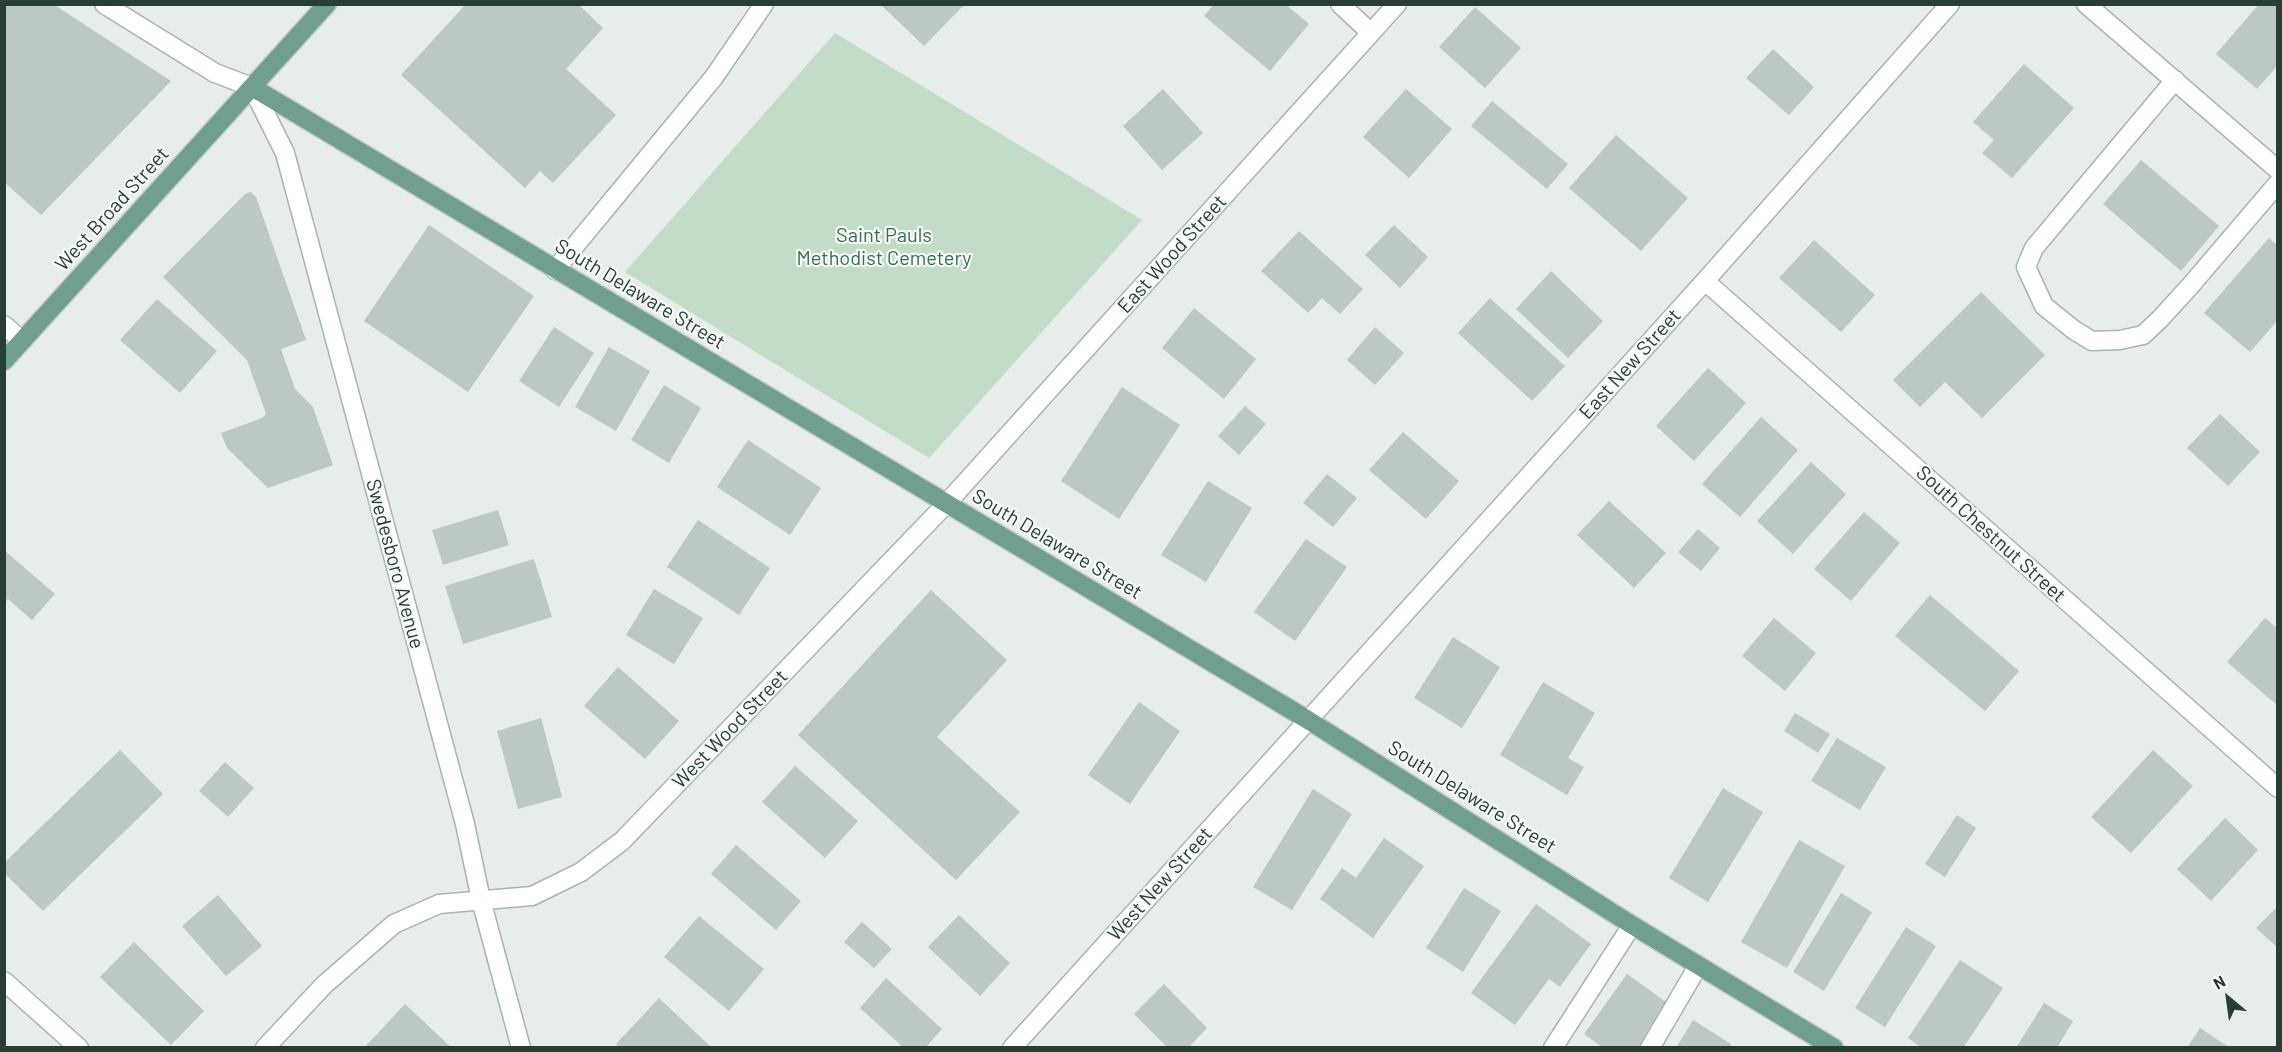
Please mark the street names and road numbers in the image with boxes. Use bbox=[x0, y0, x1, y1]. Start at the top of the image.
street label: West Broad Street bbox=[50, 142, 174, 276]
street label: East Wood Street bbox=[1113, 190, 1231, 318]
street label: South Delaware Street bbox=[551, 234, 729, 354]
street label: East New Street bbox=[1574, 304, 1686, 424]
street label: South Chestnut Street bbox=[1911, 461, 2071, 607]
street label: Swedesboro Avenue bbox=[361, 476, 429, 652]
street label: South Delaware Street bbox=[968, 484, 1146, 604]
street label: West Wood Street bbox=[667, 665, 793, 793]
street label: South Delaware Street bbox=[1383, 735, 1561, 859]
street label: West New Street bbox=[1103, 822, 1217, 946]

